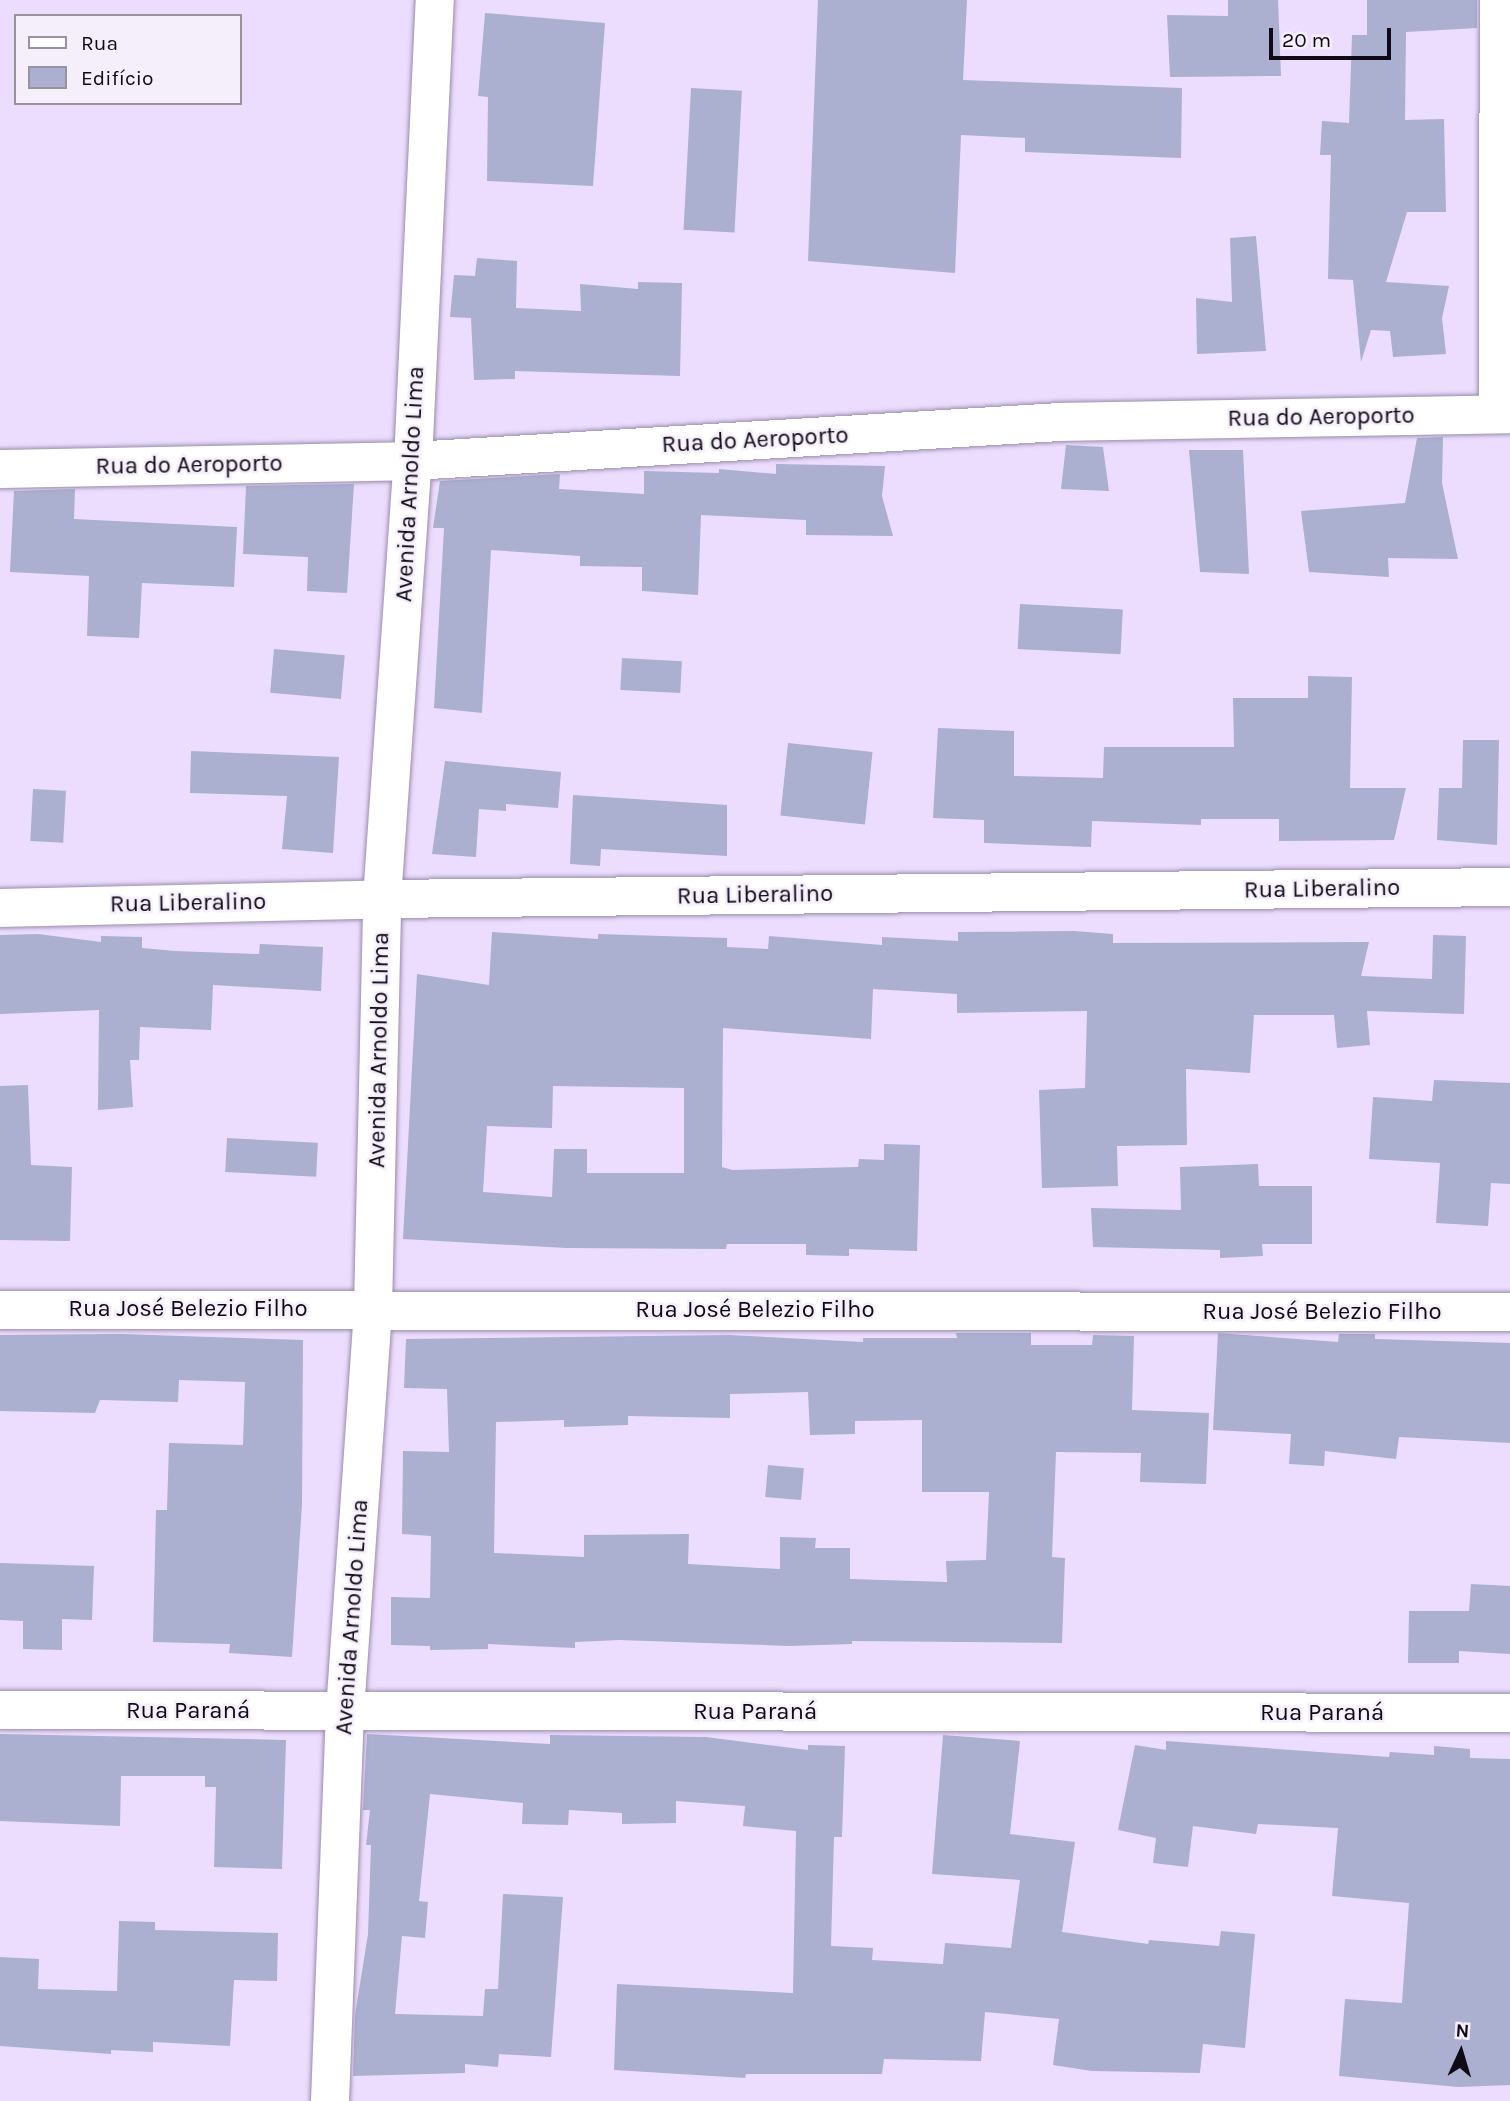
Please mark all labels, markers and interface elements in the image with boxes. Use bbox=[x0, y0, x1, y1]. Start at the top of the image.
legend bbox=[14, 14, 242, 105]
scale bar bbox=[1272, 14, 1394, 58]
text: 20 m bbox=[1282, 28, 1331, 52]
text: Rua bbox=[81, 31, 118, 55]
text: Edifício bbox=[81, 66, 154, 90]
street label: Avenida Arnoldo Lima bbox=[389, 365, 431, 603]
street label: Rua do Aeroporto bbox=[1227, 401, 1415, 433]
street label: Rua do Aeroporto bbox=[661, 421, 849, 459]
street label: Rua do Aeroporto bbox=[95, 449, 283, 481]
street label: Rua Liberalino bbox=[1244, 873, 1400, 905]
street label: Rua Liberalino bbox=[677, 879, 833, 911]
street label: Rua Liberalino bbox=[110, 887, 266, 919]
street label: Avenida Arnoldo Lima bbox=[363, 932, 395, 1168]
street label: Rua José Belezio Filho bbox=[68, 1295, 308, 1323]
street label: Rua José Belezio Filho bbox=[635, 1296, 875, 1324]
street label: Rua José Belezio Filho bbox=[1202, 1298, 1442, 1326]
street label: Avenida Arnoldo Lima bbox=[329, 1498, 375, 1736]
street label: Rua Paraná bbox=[126, 1697, 250, 1725]
street label: Rua Paraná bbox=[693, 1698, 817, 1726]
street label: Rua Paraná bbox=[1260, 1699, 1384, 1727]
north arrow bbox=[1426, 2017, 1496, 2087]
text: N bbox=[1455, 2020, 1470, 2042]

